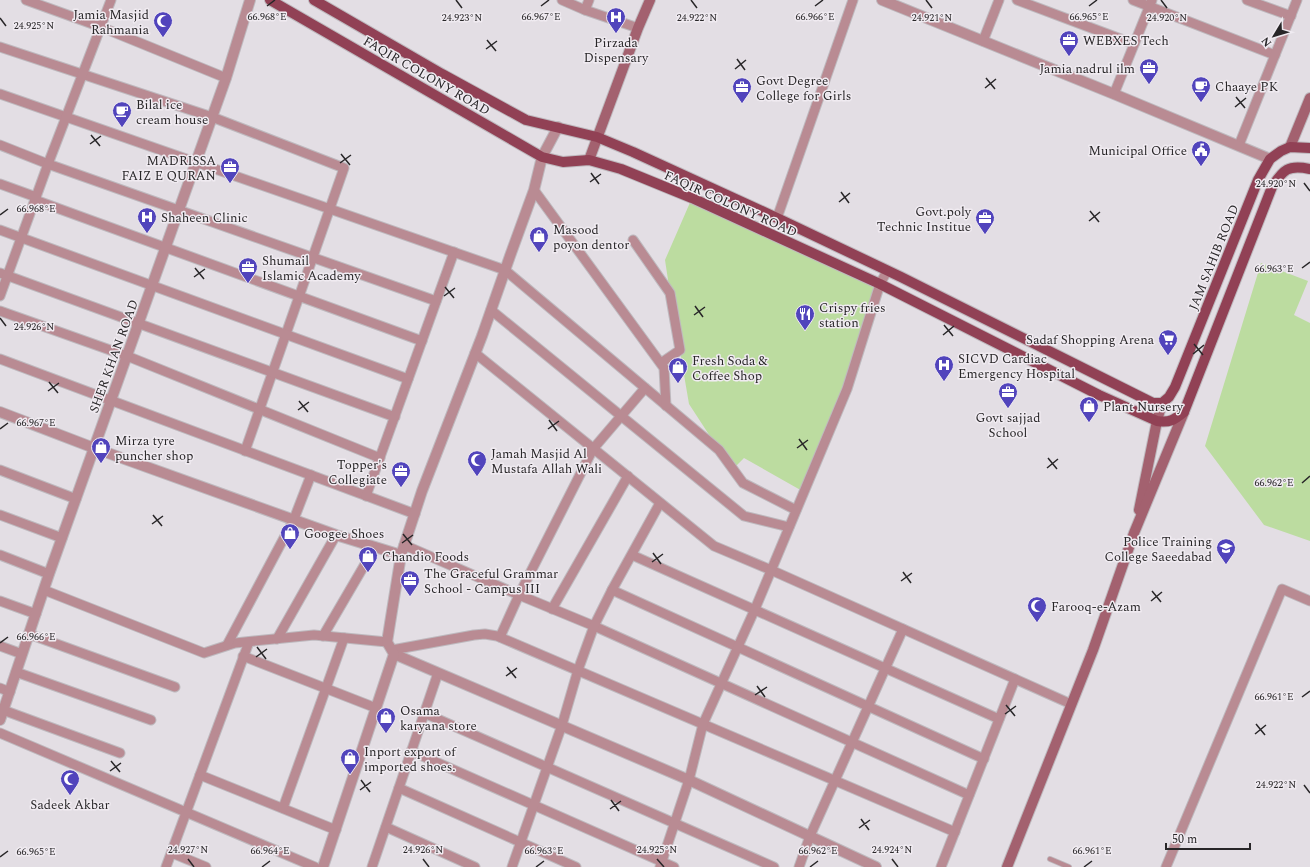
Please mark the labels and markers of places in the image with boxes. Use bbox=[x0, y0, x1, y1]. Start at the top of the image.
place label: Jamia Masjid Rahmania bbox=[73, 5, 150, 40]
hospital icon: Pirzada Dispensary bbox=[605, 6, 627, 34]
mosque icon: Jamia Masjid Rahmania bbox=[152, 10, 174, 38]
office icon: WEBXES Tech bbox=[1058, 29, 1080, 57]
place label: WEBXES Tech bbox=[1083, 31, 1169, 51]
place label: Pirzada Dispensary bbox=[584, 33, 649, 68]
office icon: Jamia nadrul ilm bbox=[1138, 57, 1160, 85]
place label: Jamia nadrul ilm bbox=[1039, 59, 1135, 79]
place label: Govt Degree College for Girls bbox=[756, 71, 851, 106]
cafe icon: Chaaye PK bbox=[1190, 75, 1212, 103]
office icon: Govt Degree College for Girls bbox=[731, 76, 753, 104]
place label: Chaaye PK bbox=[1215, 77, 1279, 97]
place label: Bilal ice cream house bbox=[136, 95, 208, 130]
cafe icon: Bilal ice cream house bbox=[111, 100, 133, 128]
public building icon: Municipal Office bbox=[1190, 139, 1212, 167]
place label: Municipal Office bbox=[1088, 141, 1187, 161]
place label: MADRISSA FAIZ E QURAN bbox=[121, 151, 216, 186]
office icon: MADRISSA FAIZ E QURAN bbox=[219, 156, 241, 184]
place label: Govt.poly Technic Institue bbox=[877, 202, 972, 237]
hospital icon: Shaheen Clinic bbox=[136, 206, 158, 234]
office icon: Govt.poly Technic Institue bbox=[974, 207, 996, 235]
place label: Shaheen Clinic bbox=[161, 208, 248, 228]
place label: Masood poyon dentor bbox=[553, 220, 629, 255]
shop icon: Masood poyon dentor bbox=[528, 225, 550, 253]
place label: Shumail Islamic Academy bbox=[262, 251, 361, 286]
office icon: Shumail Islamic Academy bbox=[237, 256, 259, 284]
place label: Crispy fries station bbox=[819, 298, 886, 333]
restaurant icon: Crispy fries station bbox=[794, 303, 816, 331]
supermarket icon: Sadaf Shopping Arena bbox=[1157, 328, 1179, 356]
place label: Sadaf Shopping Arena bbox=[1026, 330, 1155, 350]
place label: SICVD Cardiac Emergency Hospital bbox=[958, 349, 1075, 384]
place label: Fresh Soda & Coffee Shop bbox=[692, 351, 769, 386]
hospital icon: SICVD Cardiac Emergency Hospital bbox=[933, 354, 955, 382]
shop icon: Fresh Soda & Coffee Shop bbox=[667, 356, 689, 384]
office icon: Govt sajjad School bbox=[997, 381, 1019, 409]
shop icon: Plant Nursery bbox=[1078, 395, 1100, 423]
place label: Plant Nursery bbox=[1103, 397, 1184, 417]
place label: Govt sajjad School bbox=[976, 408, 1041, 443]
place label: Mirza tyre puncher shop bbox=[115, 431, 193, 466]
shop icon: Mirza tyre puncher shop bbox=[90, 436, 112, 464]
place label: Jamah Masjid Al Mustafa Allah Wali bbox=[491, 444, 602, 479]
mosque icon: Jamah Masjid Al Mustafa Allah Wali bbox=[466, 449, 488, 477]
place label: Topper's Collegiate bbox=[328, 455, 387, 490]
office icon: Topper's Collegiate bbox=[390, 460, 412, 488]
shop icon: Googee Shoes bbox=[279, 522, 301, 550]
place label: Googee Shoes bbox=[304, 524, 384, 544]
place label: Police Training College Saeedabad bbox=[1104, 532, 1212, 567]
school or university icon: Police Training College Saeedabad bbox=[1215, 537, 1237, 565]
shop icon: Chandio Foods bbox=[357, 545, 379, 573]
place label: Chandio Foods bbox=[382, 547, 469, 567]
place label: The Graceful Grammar School - Campus III bbox=[424, 564, 558, 599]
office icon: The Graceful Grammar School - Campus III bbox=[399, 569, 421, 597]
mosque icon: Farooq-e-Azam bbox=[1026, 595, 1048, 623]
place label: Farooq-e-Azam bbox=[1051, 597, 1141, 617]
place label: Osama karyana store bbox=[400, 701, 477, 736]
shop icon: Osama karyana store bbox=[375, 706, 397, 734]
place label: Inport export of imported shoes. bbox=[364, 742, 457, 777]
shop icon: Inport export of imported shoes. bbox=[339, 747, 361, 775]
mosque icon: Sadeek Akbar bbox=[59, 768, 81, 796]
place label: Sadeek Akbar bbox=[30, 795, 110, 815]

